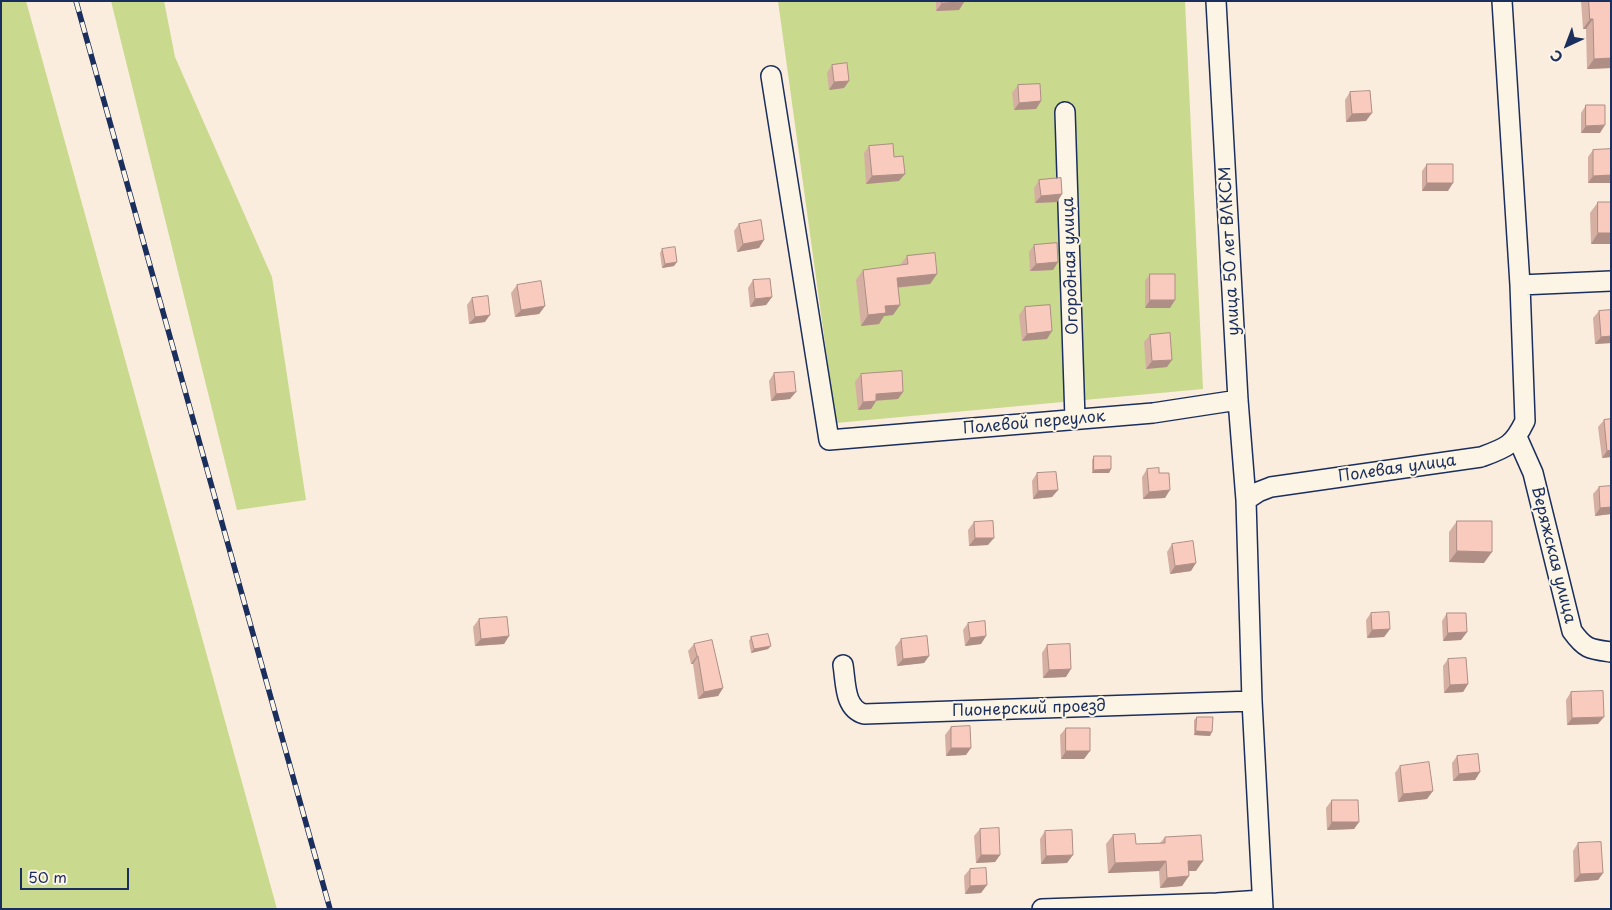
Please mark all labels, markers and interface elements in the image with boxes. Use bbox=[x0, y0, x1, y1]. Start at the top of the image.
north arrow bbox=[1542, 20, 1592, 70]
text: С bbox=[1545, 45, 1567, 68]
street label: улица 50 лет ВЛКСМ bbox=[1216, 166, 1244, 336]
street label: Огородная улица bbox=[1059, 197, 1083, 335]
street label: Полевой переулок bbox=[962, 407, 1106, 439]
street label: Полевая улица bbox=[1337, 451, 1457, 487]
street label: Веряжская улица bbox=[1527, 485, 1579, 625]
street label: Пионерский проезд bbox=[952, 697, 1106, 721]
scale bar bbox=[22, 858, 131, 890]
text: 50 m bbox=[28, 865, 67, 888]

